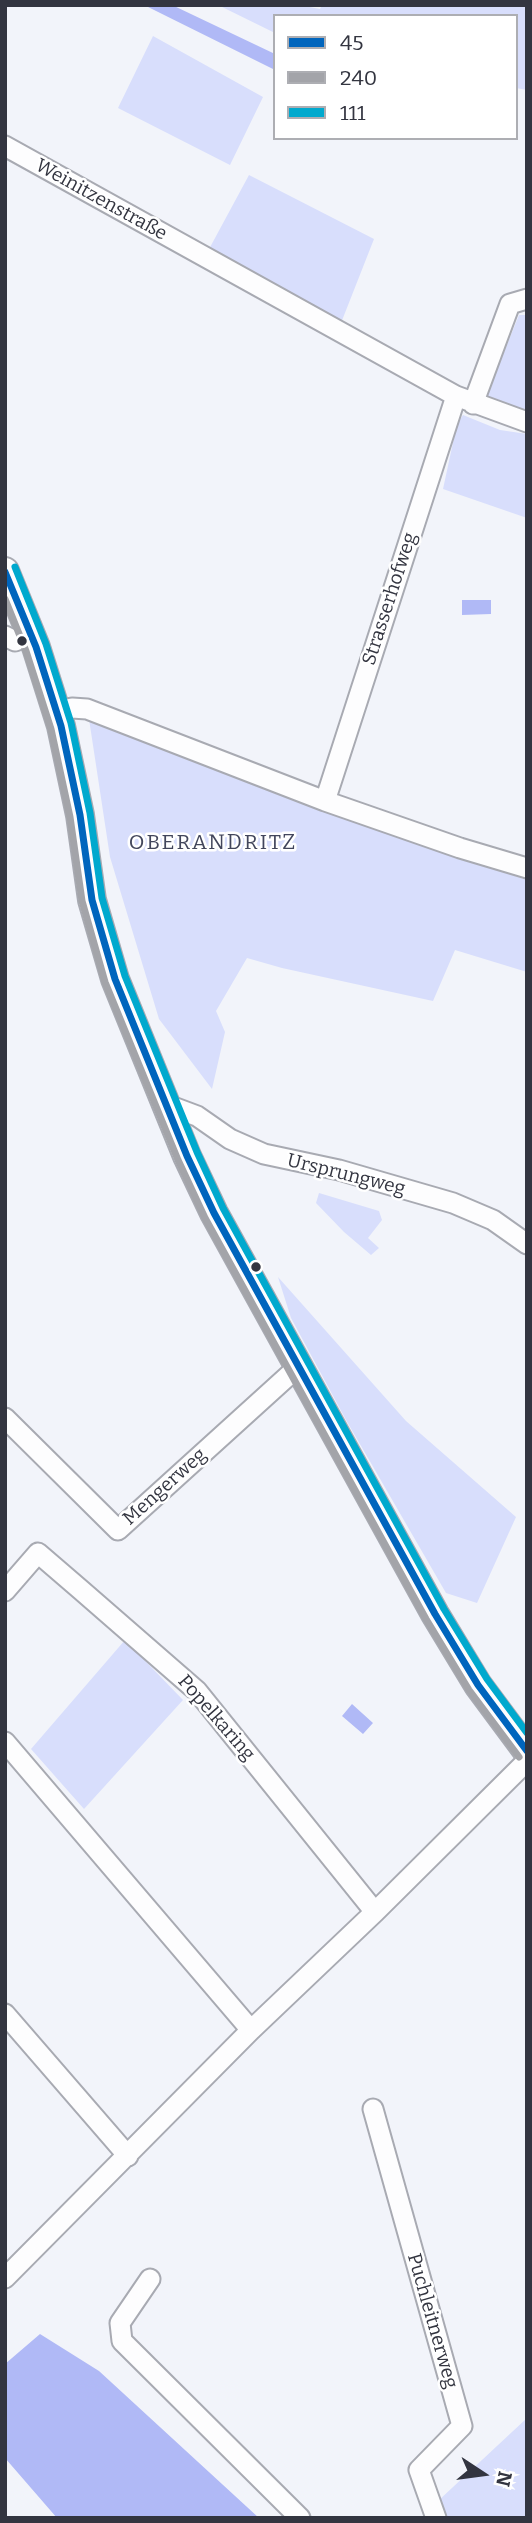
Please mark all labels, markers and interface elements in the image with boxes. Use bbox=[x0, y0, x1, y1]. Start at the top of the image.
legend bbox=[273, 14, 518, 140]
text: 45 bbox=[340, 30, 363, 56]
text: 240 bbox=[340, 65, 377, 91]
text: 111 bbox=[340, 100, 366, 126]
street label: Weinitzenstraße bbox=[31, 154, 171, 246]
street label: Strasserhofweg bbox=[358, 530, 422, 668]
unlabelled marker bbox=[15, 634, 29, 648]
district label: OBERANDRITZ bbox=[130, 830, 296, 856]
street label: Ursprungweg bbox=[284, 1149, 408, 1201]
unlabelled marker bbox=[249, 1260, 263, 1274]
street label: Mengerweg bbox=[119, 1444, 211, 1530]
street label: Popelkaring bbox=[173, 1670, 259, 1766]
street label: Puchleitnerweg bbox=[402, 2251, 462, 2391]
north arrow bbox=[448, 2439, 518, 2509]
text: N bbox=[491, 2469, 517, 2489]

